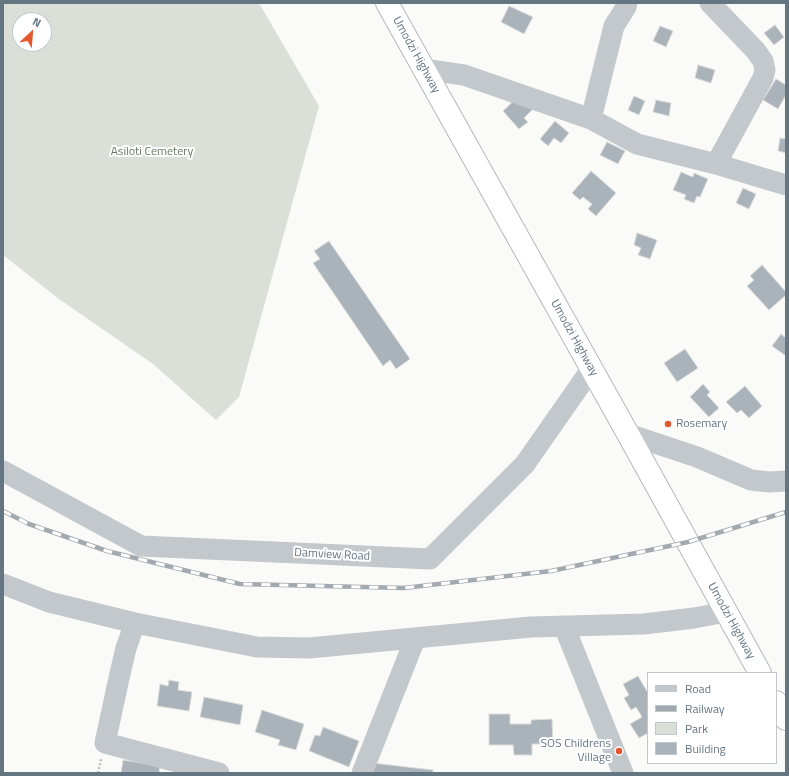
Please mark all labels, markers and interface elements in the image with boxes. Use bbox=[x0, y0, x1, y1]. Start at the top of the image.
north arrow bbox=[12, 12, 52, 52]
text: N bbox=[30, 13, 44, 31]
street label: Umodzi Highway bbox=[389, 14, 443, 96]
park label: Asiloti Cemetery bbox=[111, 145, 193, 159]
street label: Umodzi Highway bbox=[547, 297, 601, 379]
place label: Rosemary bbox=[676, 417, 727, 431]
marker: Rosemary bbox=[663, 419, 673, 429]
street label: Damview Road bbox=[294, 546, 370, 564]
street label: Umodzi Highway bbox=[704, 580, 758, 662]
legend bbox=[647, 672, 777, 764]
text: Road bbox=[685, 679, 711, 698]
text: Railway bbox=[685, 699, 725, 718]
text: Park bbox=[685, 719, 708, 738]
place label: SOS Childrens Village bbox=[541, 737, 611, 765]
text: Building bbox=[685, 739, 726, 758]
marker: SOS Childrens Village bbox=[614, 746, 624, 756]

